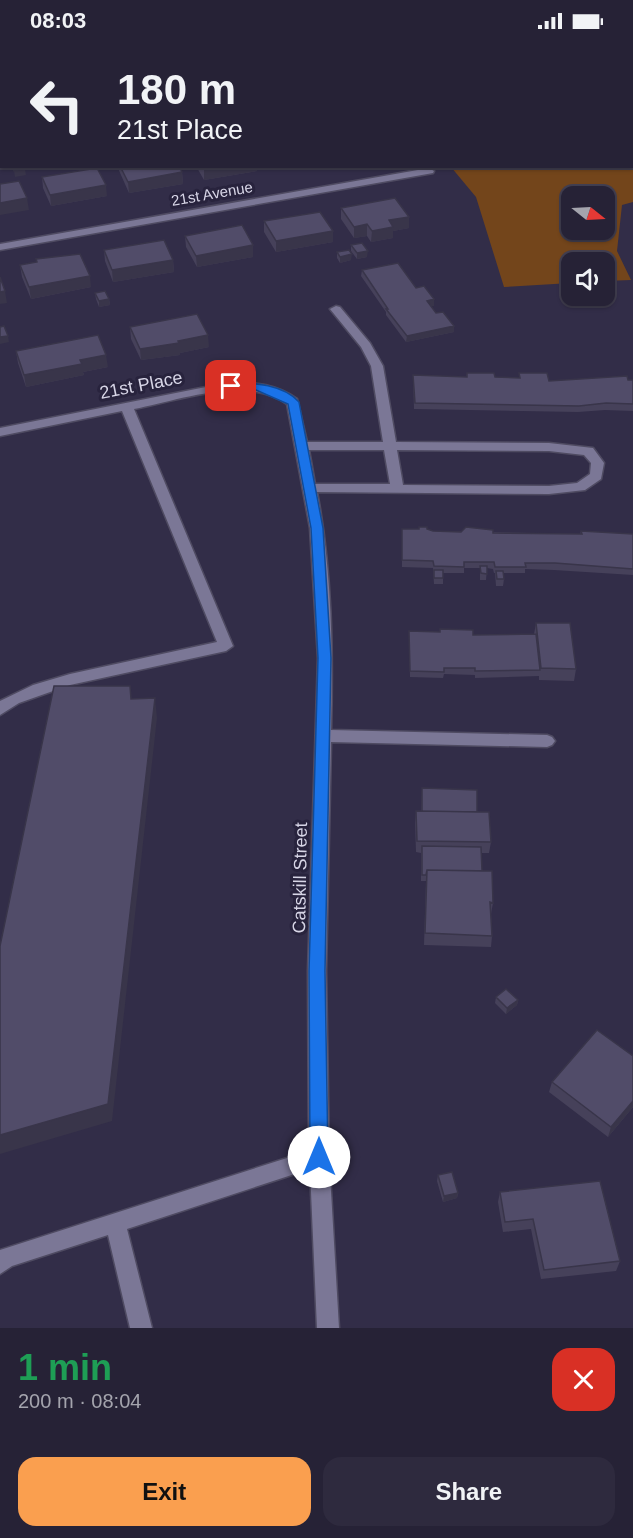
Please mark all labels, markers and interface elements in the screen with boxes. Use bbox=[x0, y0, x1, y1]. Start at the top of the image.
text: 08:03 bbox=[30, 8, 86, 33]
icon: left bbox=[18, 66, 96, 144]
text: 180 m bbox=[117, 66, 236, 113]
text: 21st Place bbox=[117, 115, 243, 145]
street label: 21st Avenue bbox=[170, 178, 254, 209]
north arrow bbox=[561, 186, 615, 240]
map controls bbox=[561, 186, 615, 306]
button: sound bbox=[561, 252, 615, 306]
pin bbox=[205, 360, 256, 411]
street label: 21st Place bbox=[98, 367, 184, 403]
icon: arrive bbox=[214, 369, 247, 402]
street label: Catskill Street bbox=[289, 822, 311, 934]
position arrow bbox=[287, 1125, 351, 1189]
text: 1 min bbox=[18, 1347, 112, 1388]
button: close bbox=[552, 1348, 615, 1411]
text: 200 m · 08:04 bbox=[18, 1390, 141, 1412]
button: Exit bbox=[18, 1457, 311, 1526]
button: Share bbox=[323, 1457, 615, 1526]

